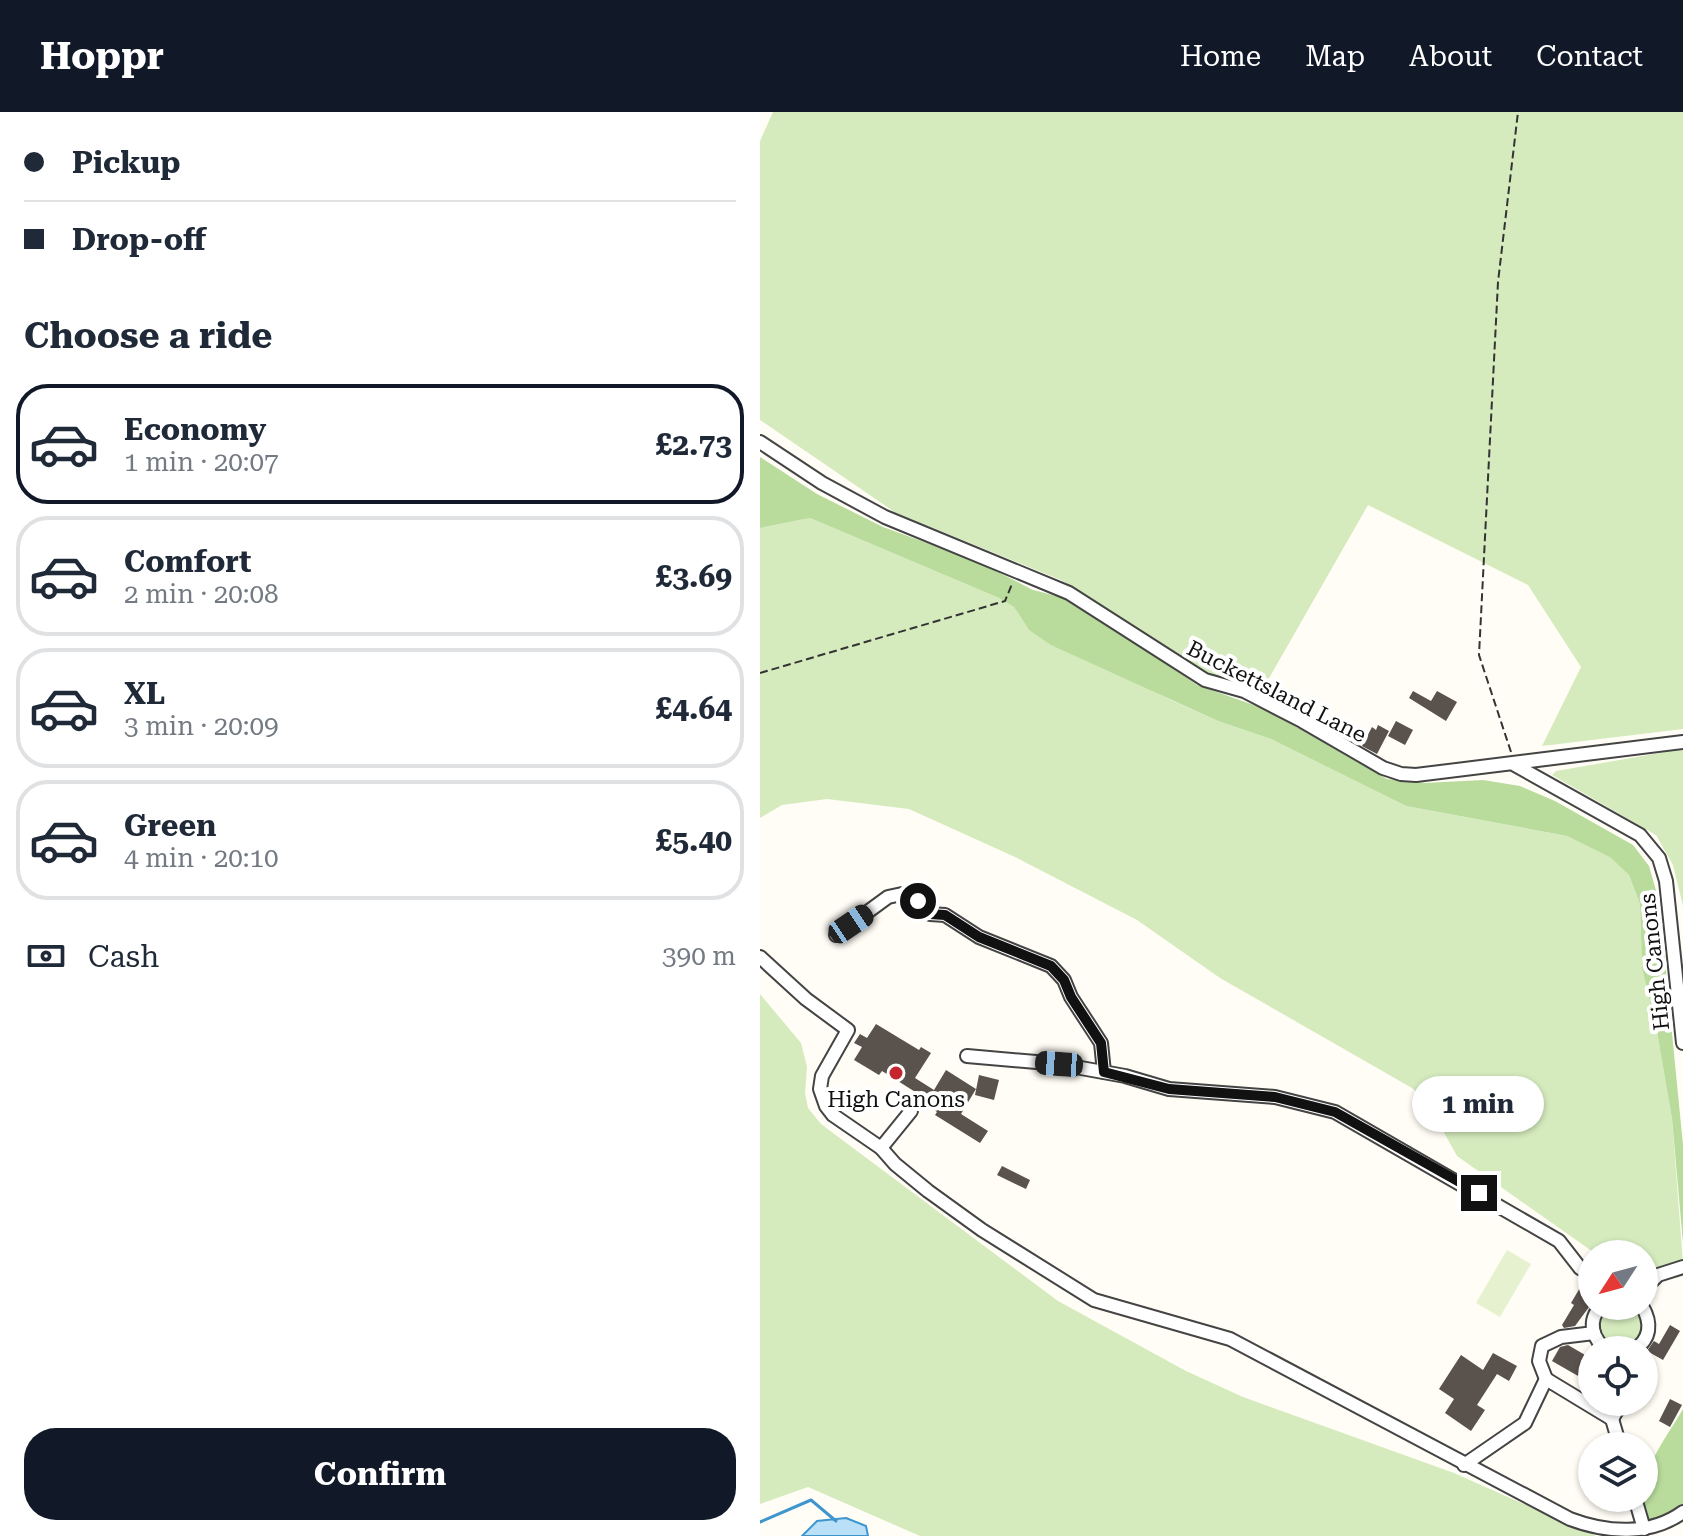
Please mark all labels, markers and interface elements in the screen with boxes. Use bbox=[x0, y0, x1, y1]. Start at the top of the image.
text: Hoppr bbox=[40, 34, 164, 78]
text: Home bbox=[1180, 40, 1261, 73]
text: Map bbox=[1305, 40, 1365, 73]
text: About bbox=[1409, 40, 1492, 73]
text: Contact bbox=[1536, 40, 1643, 73]
text: Pickup bbox=[72, 145, 180, 180]
text: Drop-off bbox=[72, 222, 206, 257]
text: Choose a ride bbox=[24, 315, 272, 357]
icon: car bbox=[28, 408, 100, 480]
text: Economy bbox=[124, 412, 266, 447]
text: £2.73 bbox=[655, 427, 732, 462]
text: 1 min · 20:07 bbox=[124, 447, 279, 477]
icon: car bbox=[28, 540, 100, 612]
text: Comfort bbox=[124, 544, 251, 579]
text: £3.69 bbox=[655, 559, 732, 594]
text: 2 min · 20:08 bbox=[124, 579, 279, 609]
street label: Buckettsland Lane bbox=[1183, 635, 1370, 747]
icon: car bbox=[28, 672, 100, 744]
text: XL bbox=[124, 676, 165, 711]
text: £4.64 bbox=[655, 691, 732, 726]
text: 3 min · 20:09 bbox=[124, 711, 279, 741]
icon: car bbox=[28, 804, 100, 876]
text: Green bbox=[124, 808, 216, 843]
text: £5.40 bbox=[655, 823, 732, 858]
text: 4 min · 20:10 bbox=[124, 843, 279, 873]
route start bbox=[900, 883, 936, 919]
street label: High Canons bbox=[1635, 892, 1674, 1032]
car bbox=[824, 901, 878, 947]
icon: cash bbox=[24, 934, 68, 978]
text: Cash bbox=[88, 939, 159, 974]
text: 390 m bbox=[662, 941, 736, 971]
car bbox=[1034, 1050, 1084, 1078]
marker: High Canons bbox=[887, 1064, 905, 1082]
callout: 1 min bbox=[1413, 1077, 1545, 1133]
place label: High Canons bbox=[827, 1087, 965, 1112]
text: 1 min bbox=[1442, 1089, 1514, 1119]
route end bbox=[1461, 1175, 1497, 1211]
north arrow bbox=[1578, 1240, 1658, 1320]
map controls bbox=[1578, 1240, 1658, 1512]
button: locate bbox=[1578, 1336, 1658, 1416]
button: Confirm bbox=[24, 1428, 736, 1520]
button: layers bbox=[1578, 1432, 1658, 1512]

